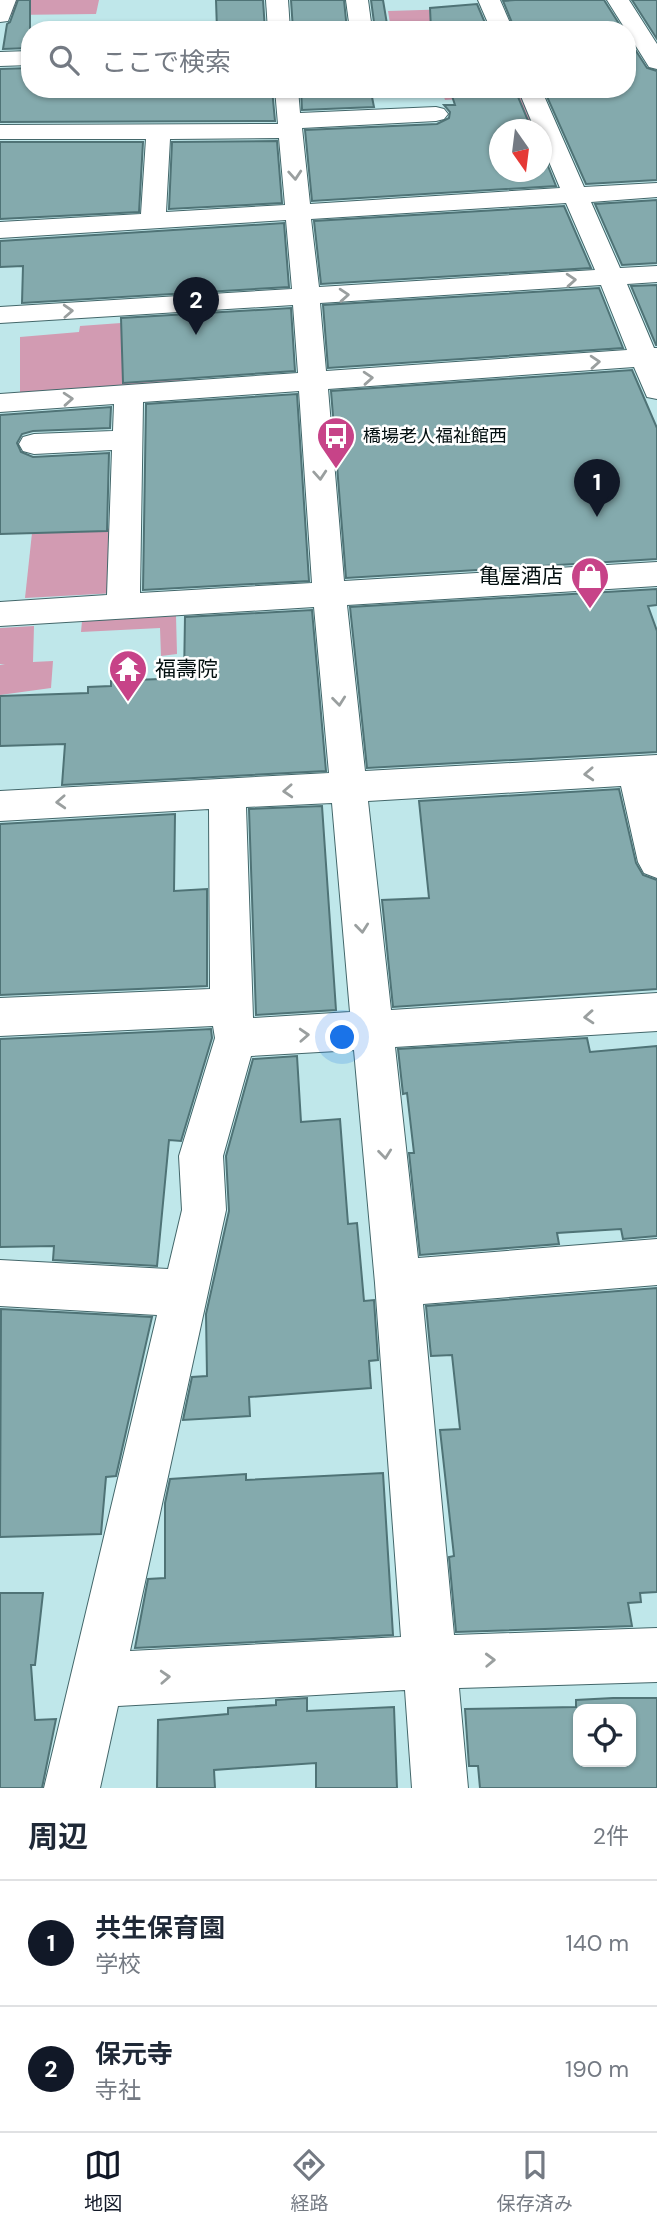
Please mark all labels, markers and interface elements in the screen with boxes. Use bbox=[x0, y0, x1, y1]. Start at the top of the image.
search box bbox=[21, 21, 636, 98]
icon: search bbox=[45, 41, 83, 79]
text: ここで検索 bbox=[101, 45, 231, 79]
north arrow bbox=[489, 119, 552, 182]
one-way arrow bbox=[287, 169, 302, 180]
one-way arrow bbox=[566, 272, 577, 287]
pin: 2 bbox=[173, 277, 219, 335]
one-way arrow bbox=[339, 288, 350, 303]
one-way arrow bbox=[63, 304, 74, 319]
one-way arrow bbox=[590, 355, 601, 370]
one-way arrow bbox=[363, 371, 374, 386]
one-way arrow bbox=[63, 391, 74, 406]
bus stop icon: 橋場老人福祉館西 bbox=[315, 415, 357, 470]
place label: 橋場老人福祉館西 bbox=[363, 424, 507, 448]
pin: 1 bbox=[574, 459, 620, 517]
one-way arrow bbox=[312, 470, 327, 481]
shop icon: 亀屋酒店 bbox=[569, 555, 611, 610]
place label: 亀屋酒店 bbox=[479, 562, 563, 590]
temple icon: 福壽院 bbox=[107, 648, 149, 703]
place label: 福壽院 bbox=[155, 655, 218, 683]
one-way arrow bbox=[332, 696, 347, 707]
one-way arrow bbox=[583, 766, 594, 781]
one-way arrow bbox=[283, 783, 294, 798]
one-way arrow bbox=[55, 795, 66, 810]
one-way arrow bbox=[354, 922, 369, 934]
one-way arrow bbox=[583, 1009, 594, 1024]
your location bbox=[325, 1020, 359, 1054]
one-way arrow bbox=[299, 1027, 310, 1042]
one-way arrow bbox=[377, 1148, 392, 1160]
one-way arrow bbox=[485, 1652, 495, 1668]
one-way arrow bbox=[159, 1670, 170, 1685]
map controls bbox=[573, 1704, 636, 1767]
button: locate bbox=[573, 1704, 636, 1767]
text: 周辺 bbox=[28, 1817, 88, 1856]
text: 2件 bbox=[593, 1821, 629, 1851]
text: 共生保育園 bbox=[95, 1911, 225, 1945]
text: 1 bbox=[47, 1928, 55, 1958]
text: 140 m bbox=[566, 1928, 629, 1958]
text: 学校 bbox=[95, 1949, 141, 1979]
text: 保元寺 bbox=[95, 2037, 173, 2071]
text: 2 bbox=[44, 2054, 58, 2084]
text: 190 m bbox=[565, 2054, 629, 2084]
text: 寺社 bbox=[95, 2075, 141, 2105]
tab: 地図 bbox=[84, 2146, 122, 2216]
tab: 経路 bbox=[290, 2146, 329, 2216]
tab: 保存済み bbox=[497, 2146, 573, 2216]

